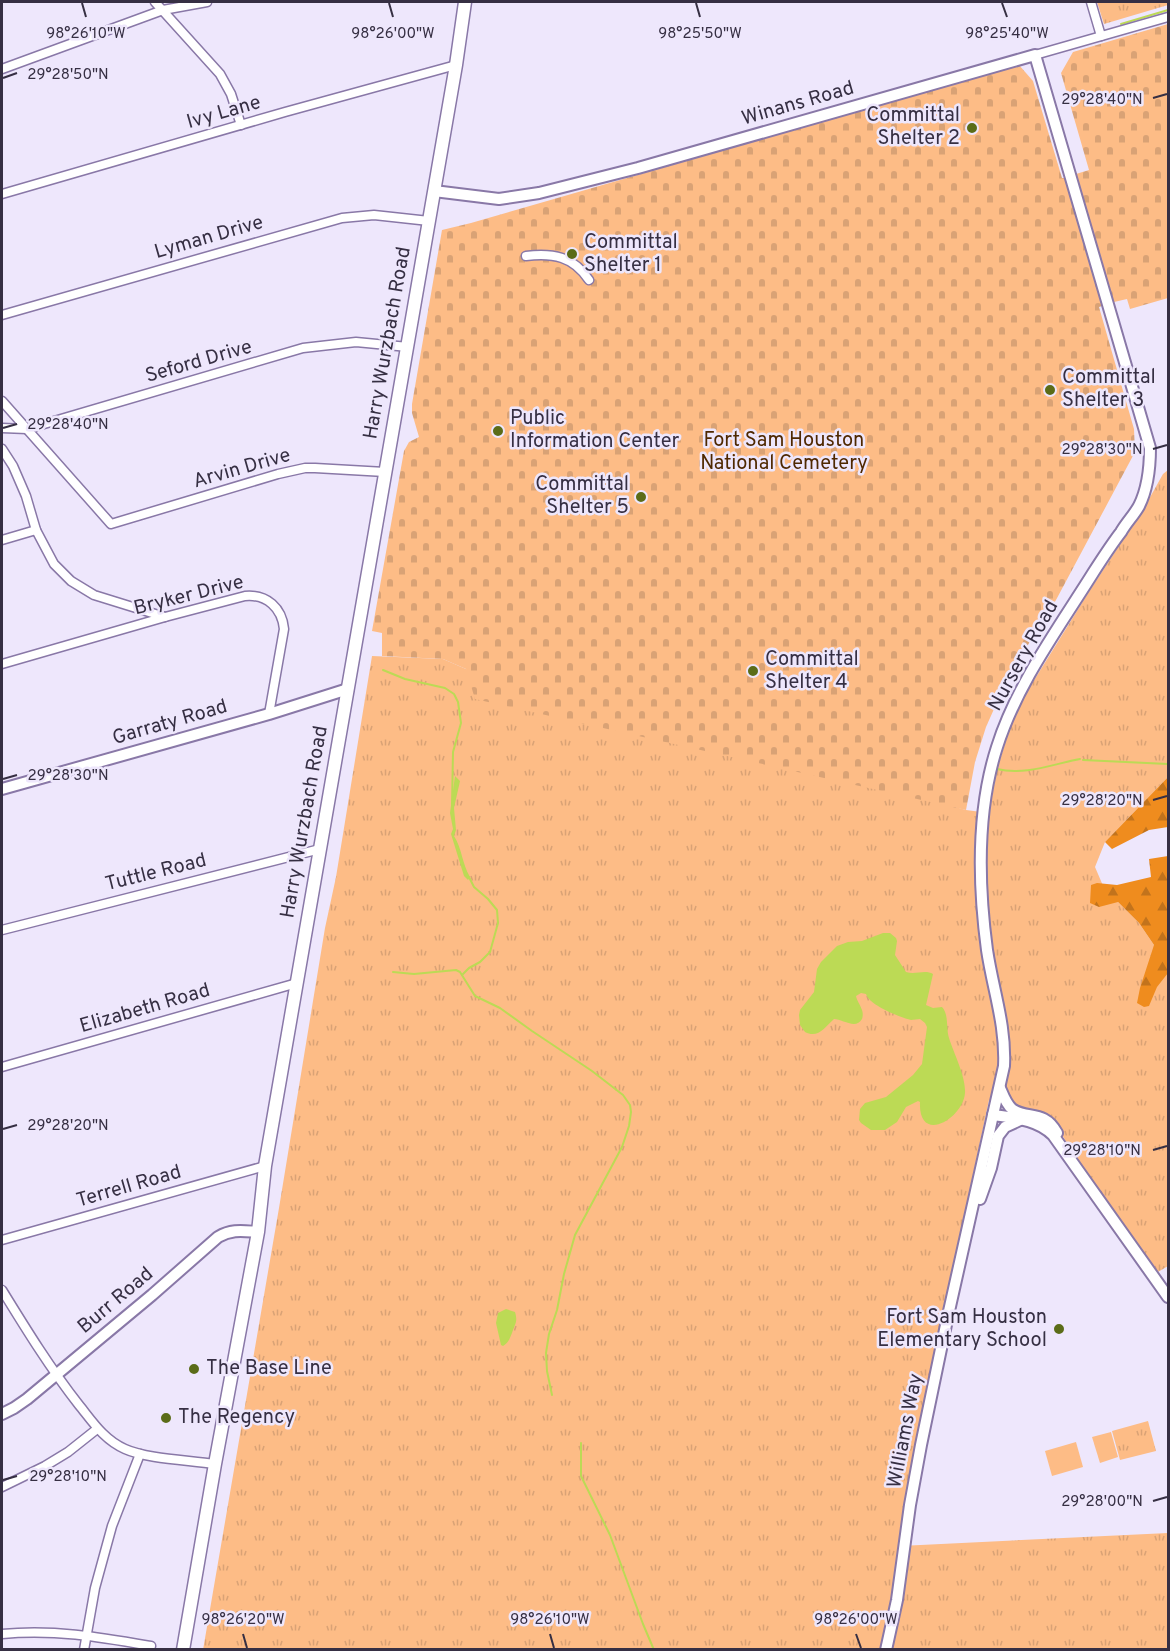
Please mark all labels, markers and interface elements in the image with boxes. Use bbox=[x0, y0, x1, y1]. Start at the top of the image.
text: 98°26'10"W bbox=[46, 25, 126, 44]
text: 98°26'00"W bbox=[351, 25, 435, 44]
text: 98°25'50"W bbox=[658, 25, 742, 44]
text: 98°25'40"W bbox=[965, 25, 1049, 44]
text: 29°28'50"N bbox=[27, 66, 109, 85]
street label: Winans Road bbox=[739, 76, 857, 132]
street label: Ivy Lane bbox=[184, 90, 264, 136]
text: 29°28'40"N bbox=[1061, 91, 1143, 110]
place label: Committal Shelter 2 bbox=[866, 103, 960, 152]
marker: Committal Shelter 2 bbox=[965, 121, 979, 135]
street label: Lyman Drive bbox=[151, 210, 267, 266]
place label: Committal Shelter 1 bbox=[584, 230, 678, 279]
street label: Harry Wurzbach Road bbox=[358, 245, 418, 441]
marker: Committal Shelter 1 bbox=[565, 247, 579, 261]
street label: Seford Drive bbox=[143, 334, 255, 390]
place label: Committal Shelter 3 bbox=[1062, 365, 1156, 414]
marker: Committal Shelter 3 bbox=[1043, 383, 1057, 397]
place label: Public Information Center bbox=[510, 406, 680, 455]
text: 29°28'40"N bbox=[27, 416, 109, 435]
marker: Public Information Center bbox=[491, 424, 505, 438]
park label: Fort Sam Houston National Cemetery bbox=[700, 428, 868, 477]
text: 29°28'30"N bbox=[1062, 441, 1143, 460]
street label: Arvin Drive bbox=[190, 443, 294, 495]
place label: Committal Shelter 5 bbox=[535, 472, 629, 521]
marker: Committal Shelter 5 bbox=[634, 490, 648, 504]
street label: Bryker Drive bbox=[131, 570, 247, 622]
street label: Nursery Road bbox=[983, 596, 1065, 716]
place label: Committal Shelter 4 bbox=[765, 647, 859, 696]
marker: Committal Shelter 4 bbox=[746, 664, 760, 678]
street label: Garraty Road bbox=[109, 694, 231, 752]
street label: Harry Wurzbach Road bbox=[275, 724, 335, 920]
text: 29°28'30"N bbox=[28, 767, 109, 786]
text: 29°28'20"N bbox=[1061, 792, 1143, 811]
street label: Tuttle Road bbox=[103, 848, 209, 898]
street label: Elizabeth Road bbox=[77, 978, 213, 1040]
text: 29°28'20"N bbox=[27, 1117, 109, 1136]
text: 29°28'10"N bbox=[1063, 1142, 1141, 1161]
street label: Terrell Road bbox=[73, 1160, 185, 1214]
street label: Burr Road bbox=[73, 1262, 159, 1340]
place label: Fort Sam Houston Elementary School bbox=[877, 1305, 1047, 1354]
marker: Fort Sam Houston Elementary School bbox=[1052, 1322, 1066, 1336]
place label: The Base Line bbox=[206, 1356, 332, 1382]
marker: The Base Line bbox=[187, 1362, 201, 1376]
street label: Williams Way bbox=[882, 1371, 930, 1491]
place label: The Regency bbox=[178, 1405, 295, 1431]
marker: The Regency bbox=[159, 1411, 173, 1425]
text: 29°28'10"N bbox=[29, 1468, 107, 1487]
text: 29°28'00"N bbox=[1061, 1493, 1143, 1512]
text: 98°26'20"W bbox=[201, 1611, 285, 1630]
text: 98°26'10"W bbox=[510, 1611, 590, 1630]
text: 98°26'00"W bbox=[814, 1611, 898, 1630]

